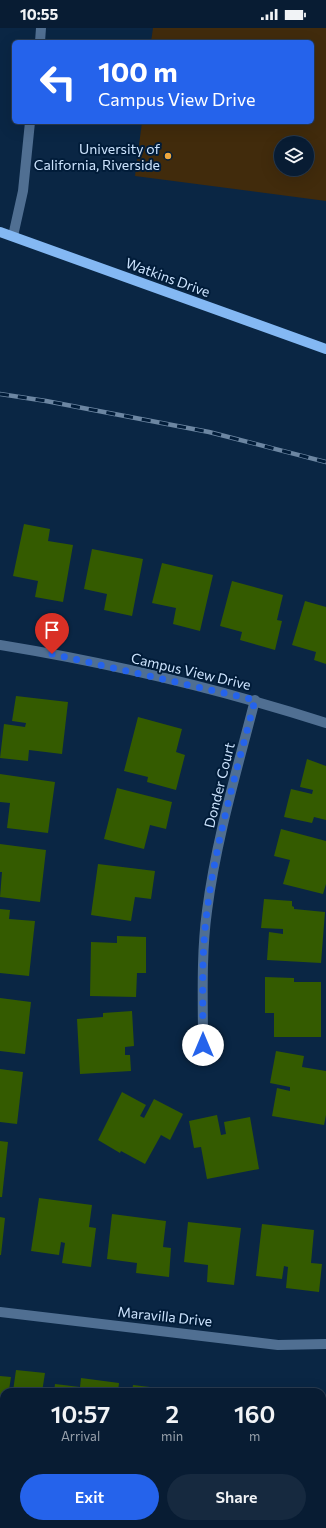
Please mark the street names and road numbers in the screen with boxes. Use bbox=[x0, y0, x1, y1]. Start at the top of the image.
street label: Watkins Drive bbox=[123, 254, 213, 300]
street label: Campus View Drive bbox=[129, 649, 253, 693]
street label: Donder Court bbox=[200, 740, 238, 830]
street label: Maravilla Drive bbox=[117, 1303, 213, 1329]

